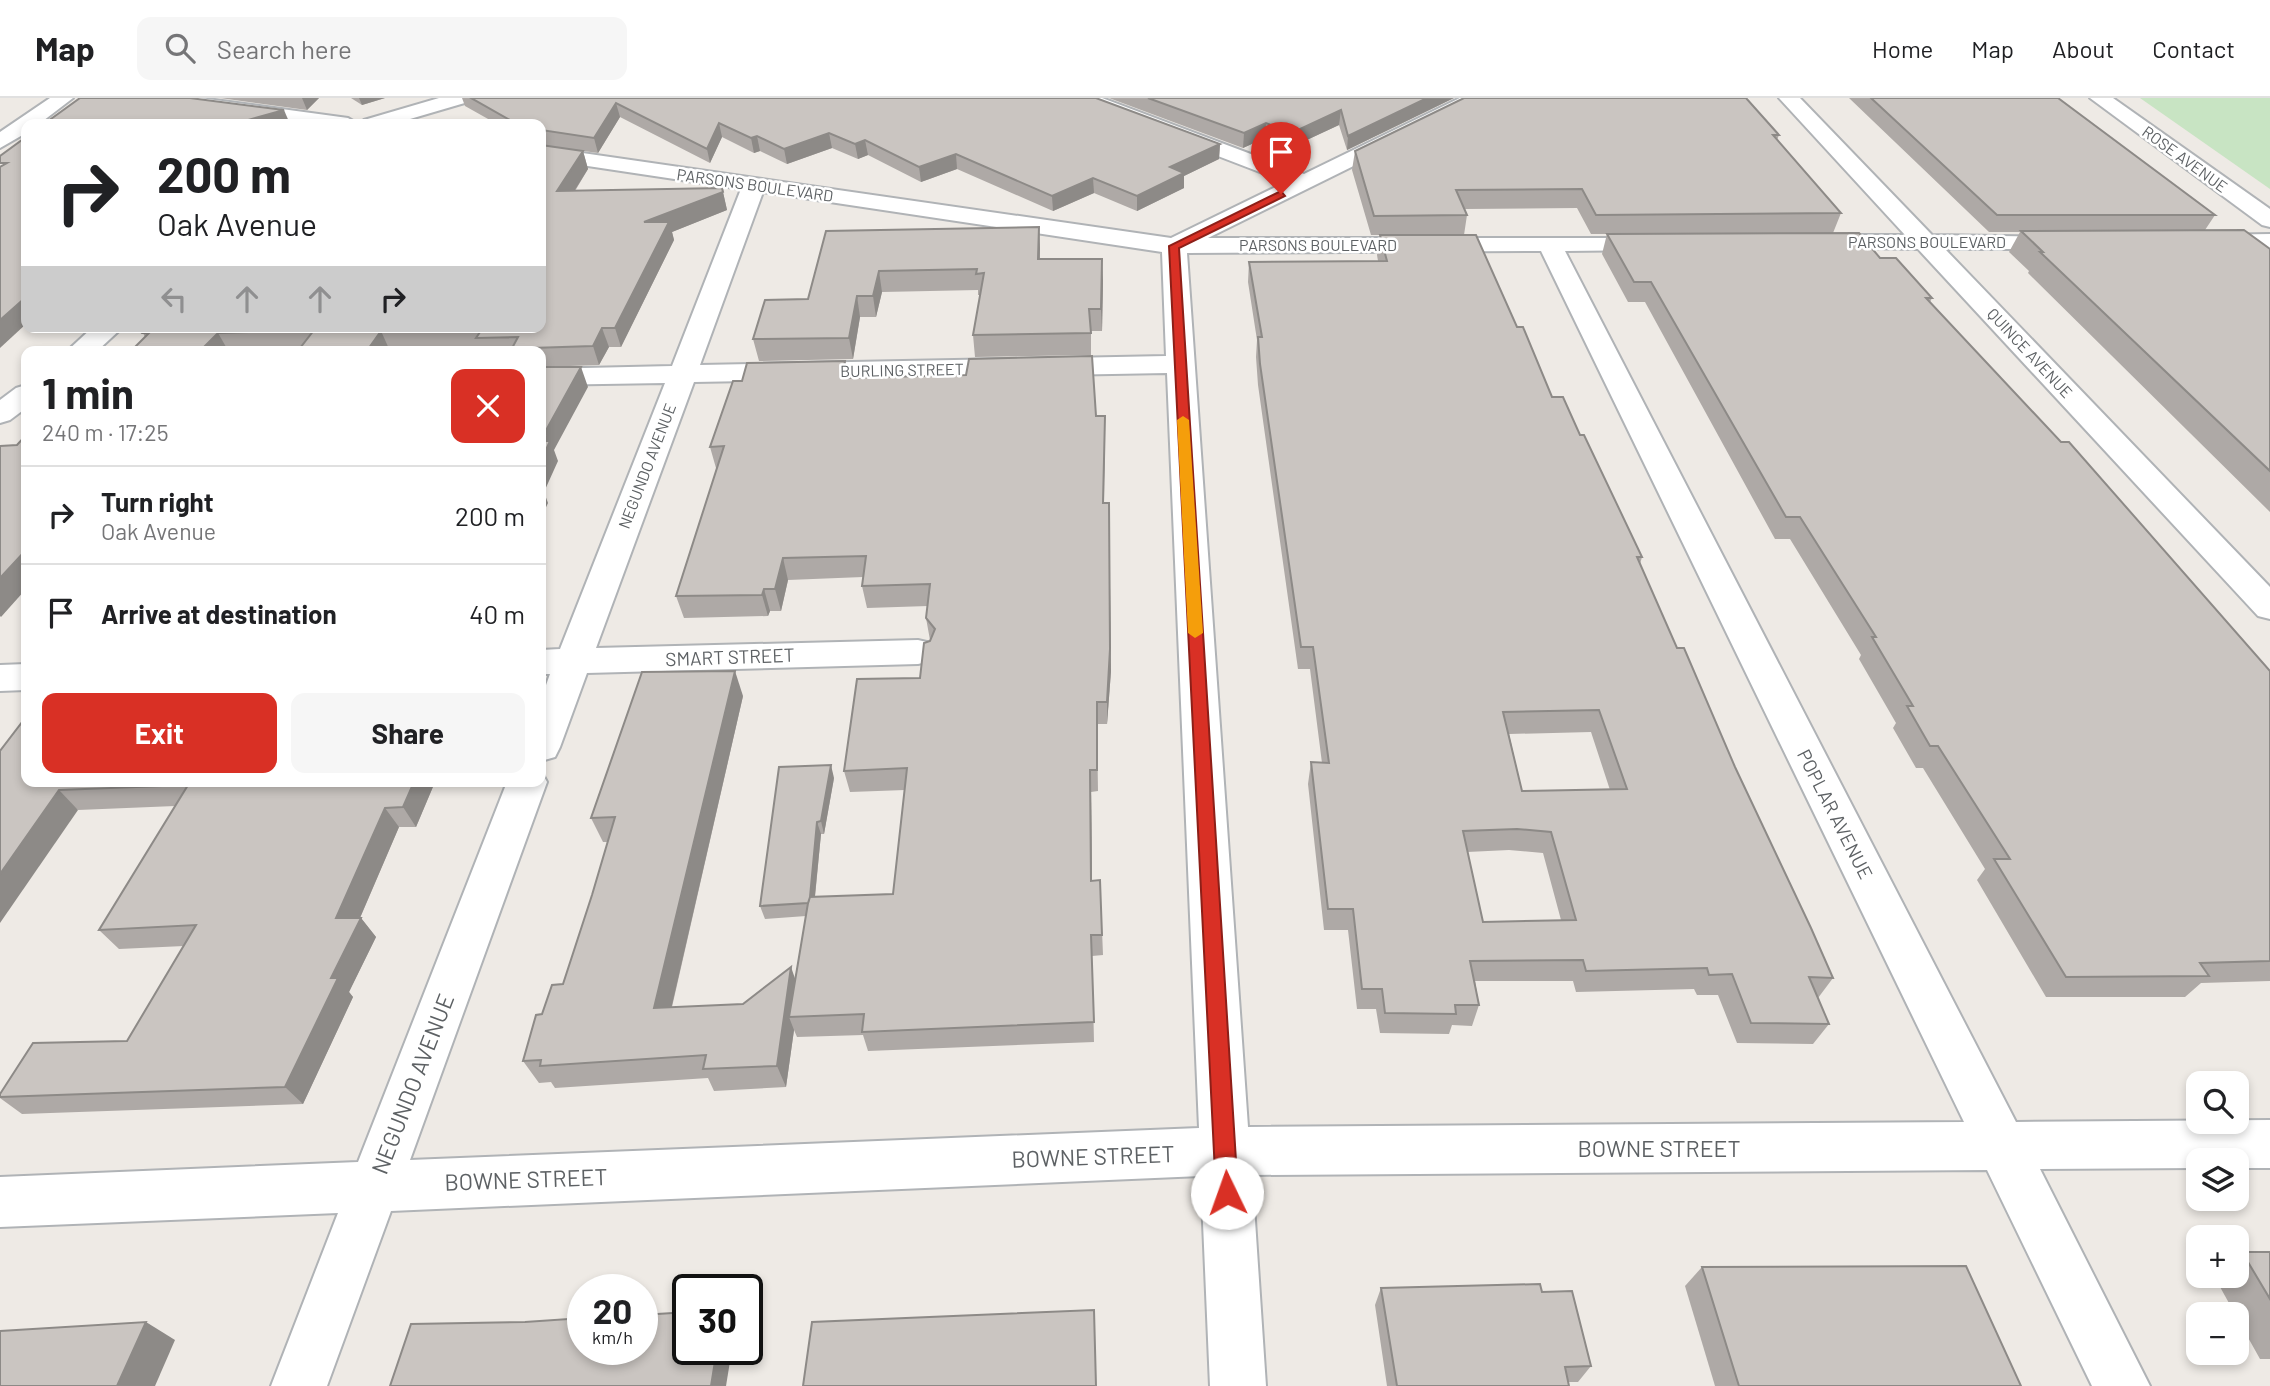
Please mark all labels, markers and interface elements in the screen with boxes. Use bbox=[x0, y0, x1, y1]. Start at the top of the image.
search box bbox=[137, 17, 627, 80]
text: Map bbox=[35, 28, 95, 68]
icon: search bbox=[161, 29, 199, 67]
text: Search here bbox=[217, 33, 352, 64]
text: Home bbox=[1872, 34, 1933, 63]
text: Map bbox=[1971, 34, 2014, 63]
text: About bbox=[2052, 34, 2114, 63]
text: Contact bbox=[2152, 34, 2235, 63]
street label: ROSE AVENUE bbox=[2139, 121, 2232, 196]
pin bbox=[1251, 122, 1311, 194]
icon: arrive bbox=[1262, 133, 1300, 171]
text: 200 m bbox=[157, 144, 291, 203]
icon: right bbox=[42, 147, 133, 238]
street label: PARSONS BOULEVARD bbox=[676, 164, 835, 205]
text: Oak Avenue bbox=[157, 204, 317, 242]
street label: PARSONS BOULEVARD bbox=[1848, 232, 2006, 251]
street label: PARSONS BOULEVARD bbox=[1239, 235, 1397, 254]
icon: left bbox=[155, 280, 193, 318]
icon: ahead bbox=[228, 280, 266, 318]
icon: ahead bbox=[301, 280, 339, 318]
icon: right bbox=[374, 280, 412, 318]
street label: QUINCE AVENUE bbox=[1984, 304, 2077, 401]
street label: BURLING STREET bbox=[840, 359, 964, 380]
text: 1 min bbox=[42, 367, 134, 417]
button: close bbox=[451, 369, 525, 443]
street label: NEGUNDO AVENUE bbox=[614, 400, 679, 531]
text: 240 m · 17:25 bbox=[42, 418, 169, 446]
text: Turn right bbox=[101, 486, 214, 517]
icon: right bbox=[42, 496, 80, 534]
text: 200 m bbox=[455, 500, 525, 531]
text: Oak Avenue bbox=[101, 517, 216, 545]
icon: arrive bbox=[42, 594, 80, 632]
text: Arrive at destination bbox=[101, 598, 337, 629]
text: 40 m bbox=[469, 598, 525, 629]
street label: SMART STREET bbox=[665, 643, 795, 670]
button: Exit bbox=[42, 693, 277, 773]
button: Share bbox=[291, 693, 525, 773]
street label: POPLAR AVENUE bbox=[1793, 745, 1878, 883]
street label: NEGUNDO AVENUE bbox=[365, 990, 459, 1178]
map controls bbox=[2186, 1071, 2249, 1365]
button: search bbox=[2186, 1071, 2249, 1134]
street label: BOWNE STREET bbox=[1577, 1134, 1741, 1162]
street label: BOWNE STREET bbox=[1011, 1139, 1175, 1173]
button: layers bbox=[2186, 1148, 2249, 1211]
position arrow bbox=[1190, 1156, 1264, 1230]
street label: BOWNE STREET bbox=[444, 1162, 608, 1196]
button: + bbox=[2186, 1225, 2249, 1288]
speed limit sign: 30 bbox=[672, 1274, 763, 1365]
text: 20 bbox=[593, 1289, 632, 1331]
button: − bbox=[2186, 1302, 2249, 1365]
text: km/h bbox=[592, 1326, 633, 1348]

